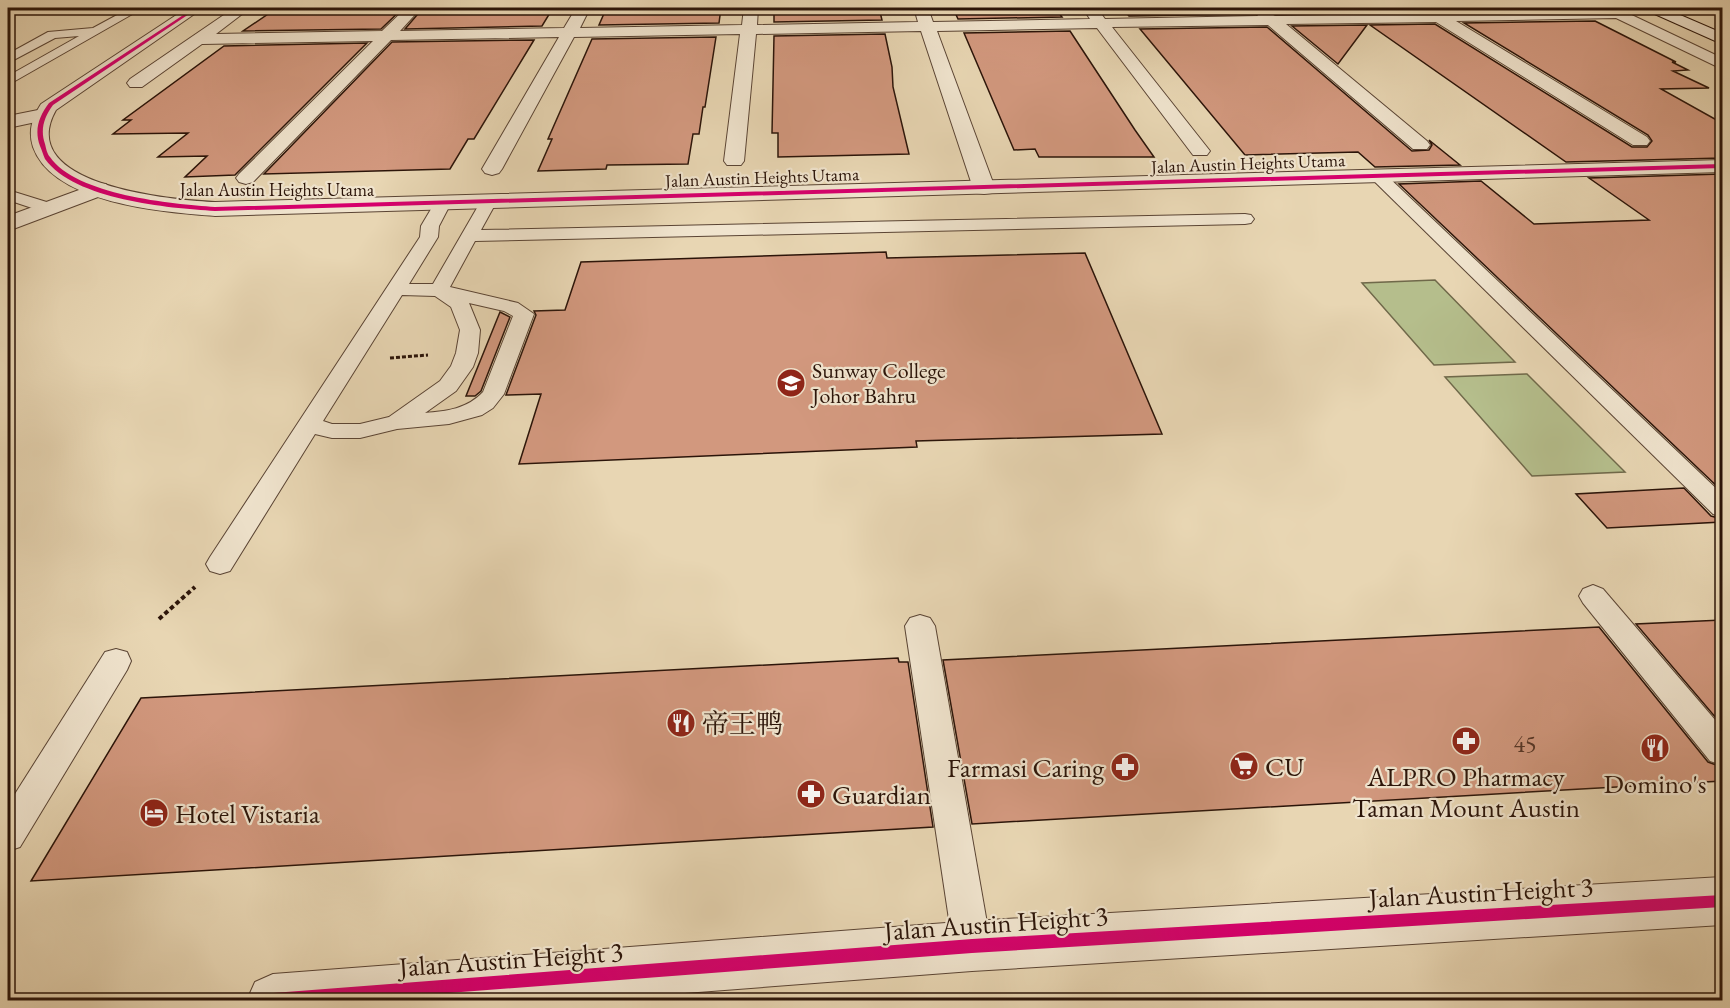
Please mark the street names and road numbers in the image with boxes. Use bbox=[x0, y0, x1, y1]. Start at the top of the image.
street label: Jalan Austin Heights Utama bbox=[1149, 148, 1346, 178]
street label: Jalan Austin Heights Utama bbox=[663, 162, 860, 192]
street label: Jalan Austin Heights Utama bbox=[178, 178, 375, 201]
street label: Jalan Austin Height 3 bbox=[1366, 869, 1594, 915]
street label: Jalan Austin Height 3 bbox=[881, 898, 1109, 948]
street label: Jalan Austin Height 3 bbox=[396, 934, 624, 984]

